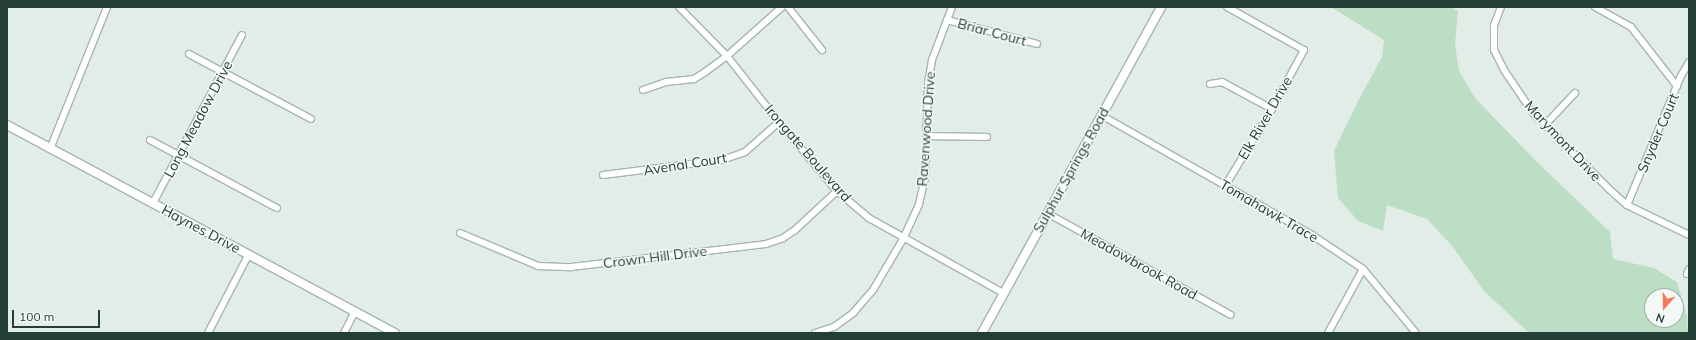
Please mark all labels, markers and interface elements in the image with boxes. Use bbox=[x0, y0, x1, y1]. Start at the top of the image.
street label: Briar Court bbox=[956, 15, 1028, 49]
street label: Long Meadow Drive bbox=[160, 58, 236, 180]
street label: Ravenwood Drive bbox=[914, 71, 938, 187]
street label: Elk River Drive bbox=[1234, 74, 1296, 162]
street label: Snyder Court bbox=[1634, 91, 1682, 175]
street label: Marymont Drive bbox=[1521, 97, 1605, 185]
street label: Irongate Boulevard bbox=[761, 101, 855, 205]
street label: Sulphur Springs Road bbox=[1030, 104, 1112, 236]
street label: Avenal Court bbox=[642, 149, 728, 179]
street label: Tomahawk Trace bbox=[1217, 176, 1321, 246]
street label: Haynes Drive bbox=[159, 201, 243, 257]
street label: Meadowbrook Road bbox=[1078, 225, 1200, 303]
street label: Crown Hill Drive bbox=[602, 242, 708, 272]
north arrow bbox=[1644, 288, 1684, 328]
scale bar bbox=[14, 302, 102, 328]
text: 100 m bbox=[19, 309, 54, 324]
text: N bbox=[1654, 310, 1667, 326]

